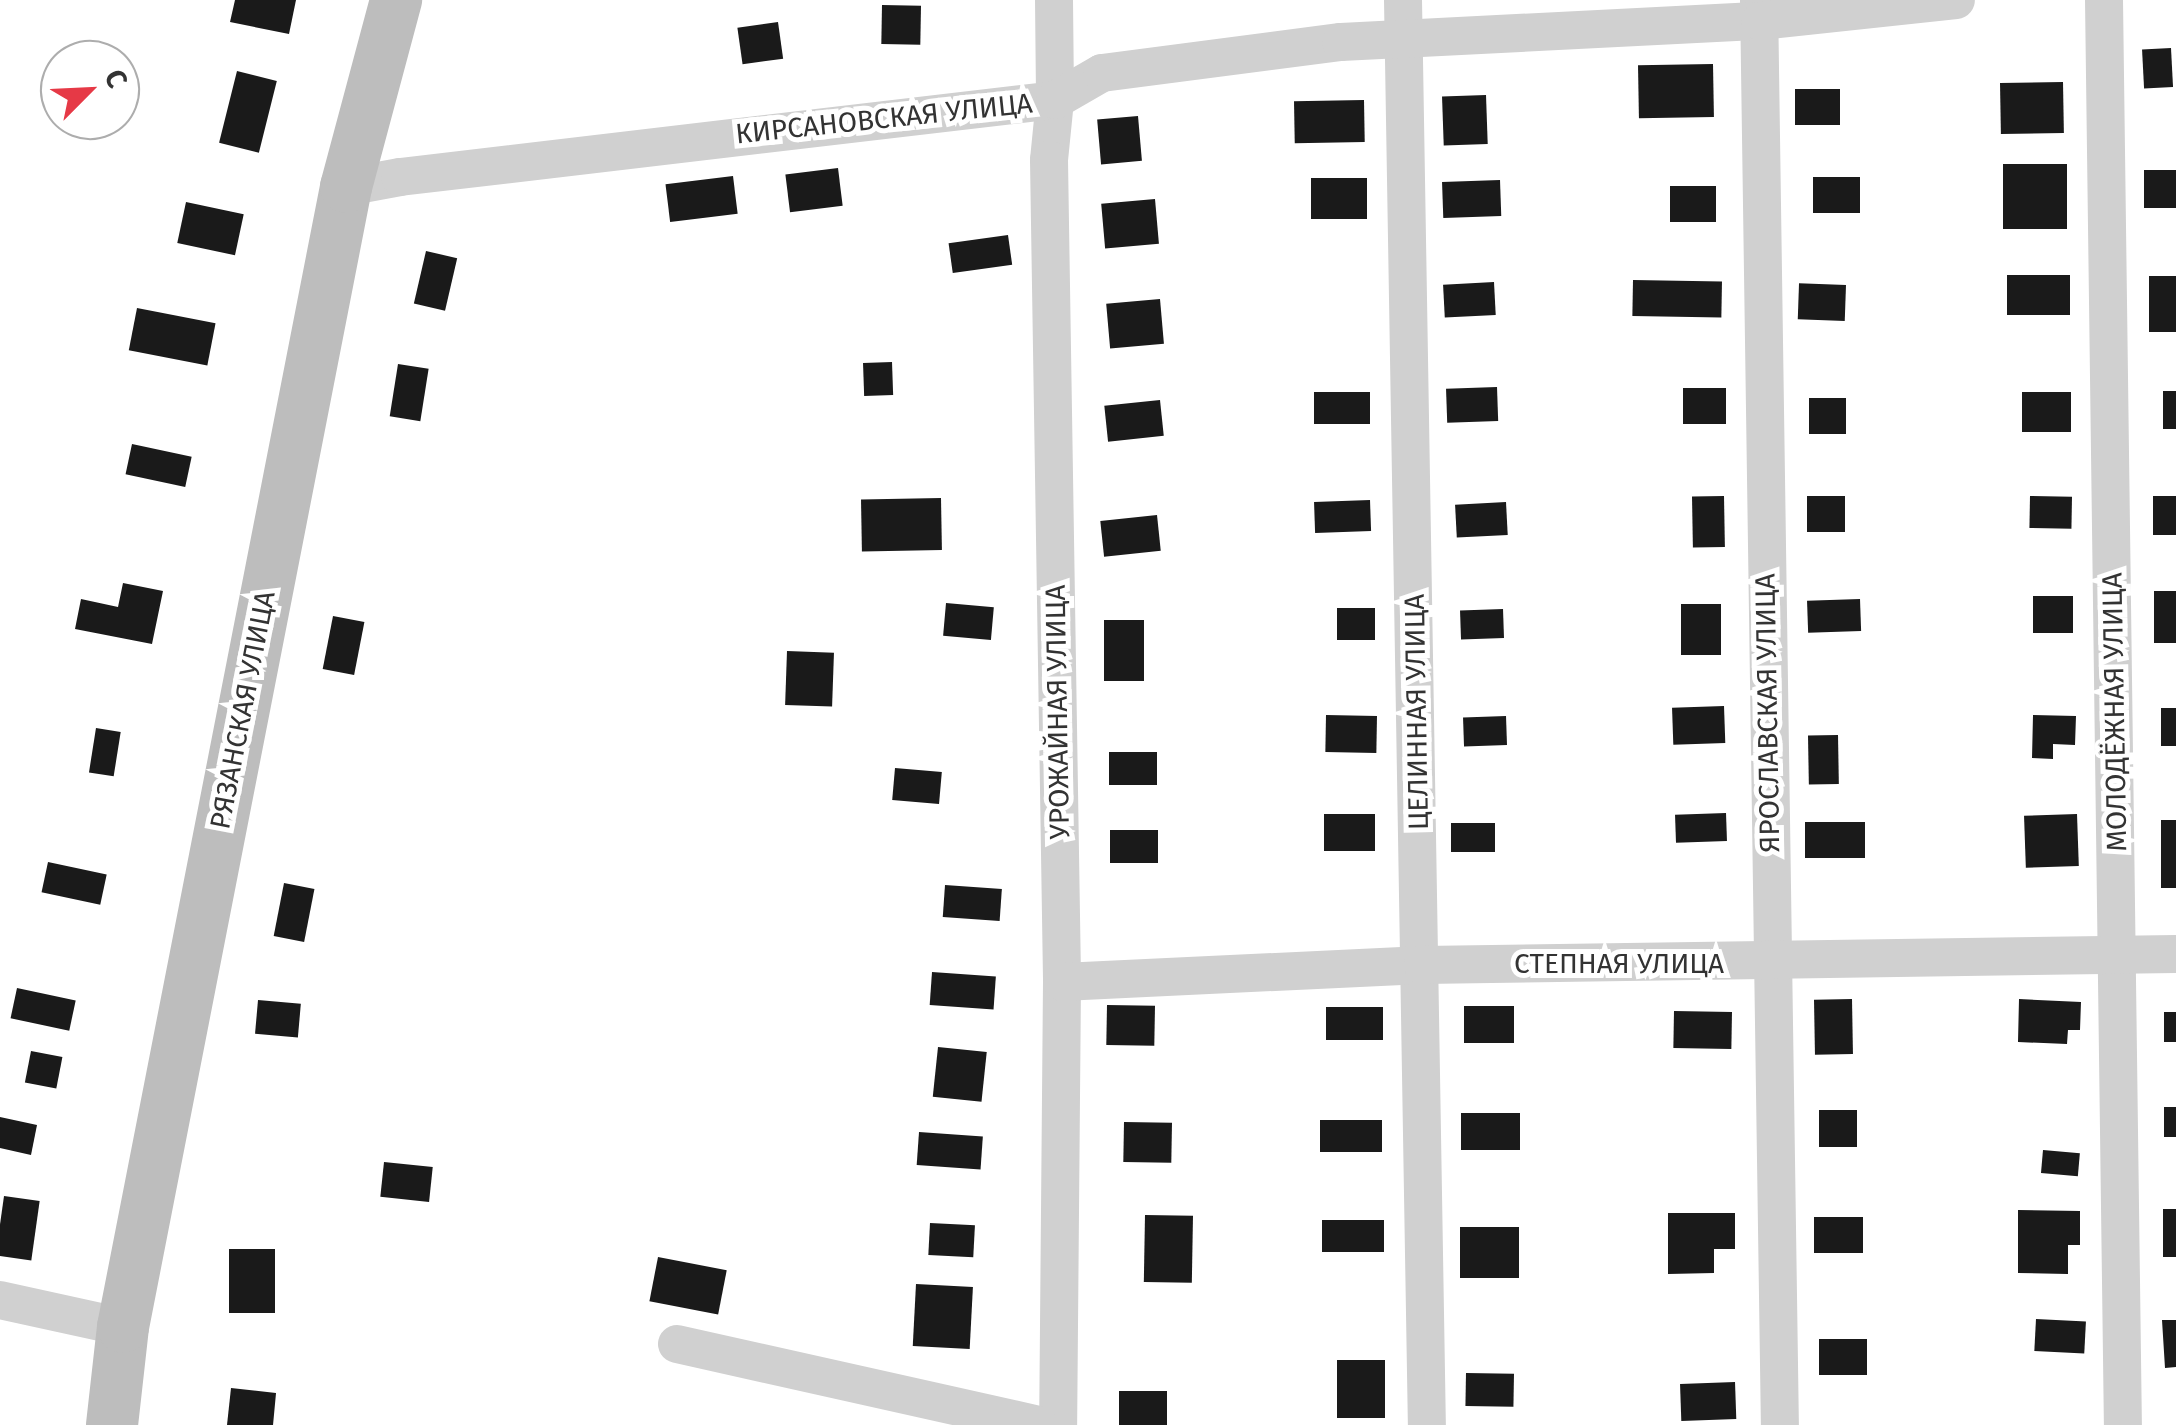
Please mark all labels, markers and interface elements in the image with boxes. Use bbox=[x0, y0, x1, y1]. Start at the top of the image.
north arrow bbox=[40, 40, 140, 140]
text: С bbox=[98, 64, 134, 92]
street label: КИРСАНОВСКАЯ УЛИЦА bbox=[734, 87, 1034, 151]
street label: МОЛОДЁЖНАЯ УЛИЦА bbox=[2096, 572, 2134, 852]
street label: ЯРОСЛАВСКАЯ УЛИЦА bbox=[1749, 573, 1787, 853]
street label: УРОЖАЙНАЯ УЛИЦА bbox=[1039, 584, 1077, 840]
street label: РЯЗАНСКАЯ УЛИЦА bbox=[203, 588, 283, 832]
street label: ЦЕЛИННАЯ УЛИЦА bbox=[1398, 594, 1436, 830]
street label: СТЕПНАЯ УЛИЦА bbox=[1514, 947, 1724, 981]

